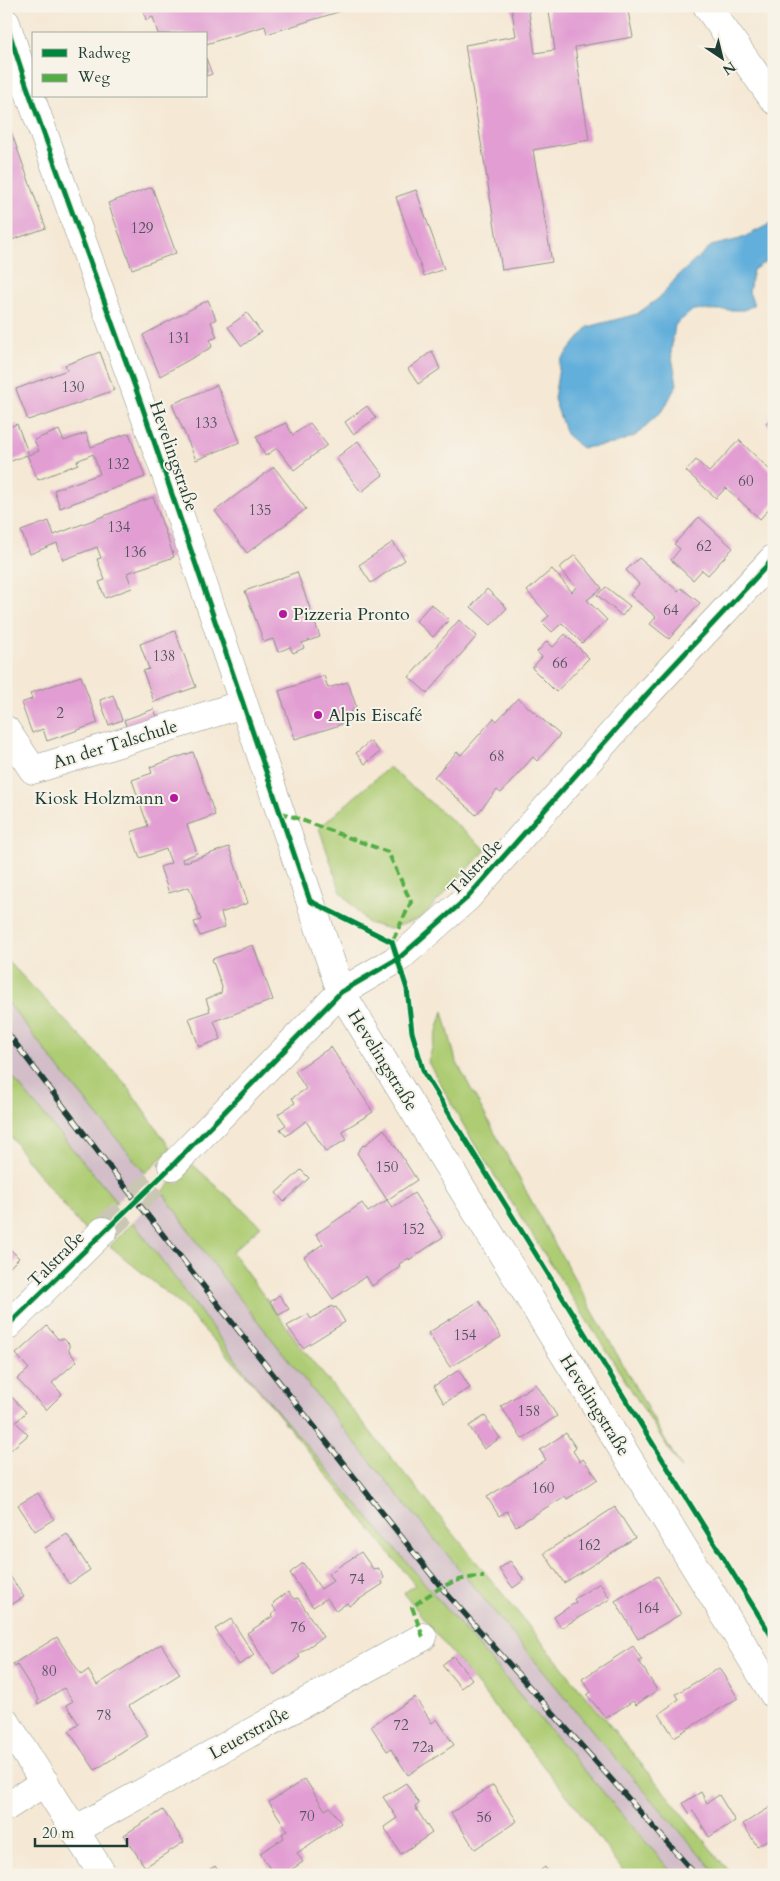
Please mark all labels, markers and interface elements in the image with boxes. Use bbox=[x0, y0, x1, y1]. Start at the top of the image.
legend bbox=[32, 32, 208, 98]
north arrow bbox=[698, 32, 748, 82]
text: Radweg bbox=[78, 43, 131, 63]
text: N bbox=[719, 57, 740, 80]
text: Weg bbox=[77, 67, 110, 87]
house number: 129 bbox=[130, 218, 154, 238]
house number: 131 bbox=[167, 328, 191, 348]
house number: 130 bbox=[61, 377, 85, 397]
street label: Hevelingstraße bbox=[143, 398, 204, 515]
house number: 133 bbox=[194, 413, 218, 433]
house number: 132 bbox=[106, 454, 130, 474]
house number: 60 bbox=[738, 471, 754, 491]
house number: 135 bbox=[248, 500, 272, 520]
house number: 134 bbox=[107, 517, 131, 537]
house number: 62 bbox=[696, 536, 712, 556]
house number: 136 bbox=[123, 542, 147, 562]
house number: 64 bbox=[663, 600, 679, 620]
place label: Pizzeria Pronto bbox=[293, 602, 410, 627]
marker: Pizzeria Pronto bbox=[277, 608, 289, 620]
house number: 138 bbox=[152, 646, 176, 666]
house number: 66 bbox=[552, 653, 568, 673]
house number: 2 bbox=[56, 703, 64, 723]
place label: Alpis Eiscafé bbox=[328, 703, 423, 728]
marker: Alpis Eiscafé bbox=[312, 709, 324, 721]
street label: An der Talschule bbox=[50, 714, 181, 775]
house number: 68 bbox=[489, 746, 505, 766]
place label: Kiosk Holzmann bbox=[34, 786, 165, 811]
marker: Kiosk Holzmann bbox=[168, 792, 180, 804]
street label: Talstraße bbox=[442, 833, 509, 902]
street label: Hevelingstraße bbox=[341, 1005, 424, 1116]
house number: 150 bbox=[375, 1157, 399, 1177]
house number: 152 bbox=[401, 1219, 425, 1239]
street label: Talstraße bbox=[23, 1226, 90, 1293]
house number: 154 bbox=[453, 1325, 477, 1345]
street label: Hevelingstraße bbox=[553, 1350, 636, 1461]
house number: 158 bbox=[517, 1401, 541, 1421]
house number: 160 bbox=[531, 1478, 555, 1498]
house number: 162 bbox=[577, 1535, 601, 1555]
house number: 74 bbox=[349, 1569, 365, 1589]
house number: 164 bbox=[636, 1598, 660, 1618]
house number: 76 bbox=[290, 1617, 306, 1637]
house number: 80 bbox=[41, 1661, 57, 1681]
street label: Leuerstraße bbox=[204, 1701, 294, 1766]
house number: 78 bbox=[96, 1705, 112, 1725]
house number: 72 bbox=[393, 1715, 409, 1735]
house number: 72a bbox=[412, 1737, 434, 1757]
house number: 70 bbox=[299, 1806, 315, 1826]
house number: 56 bbox=[476, 1807, 492, 1827]
scale bar bbox=[35, 1816, 128, 1848]
text: 20 m bbox=[42, 1823, 74, 1843]

